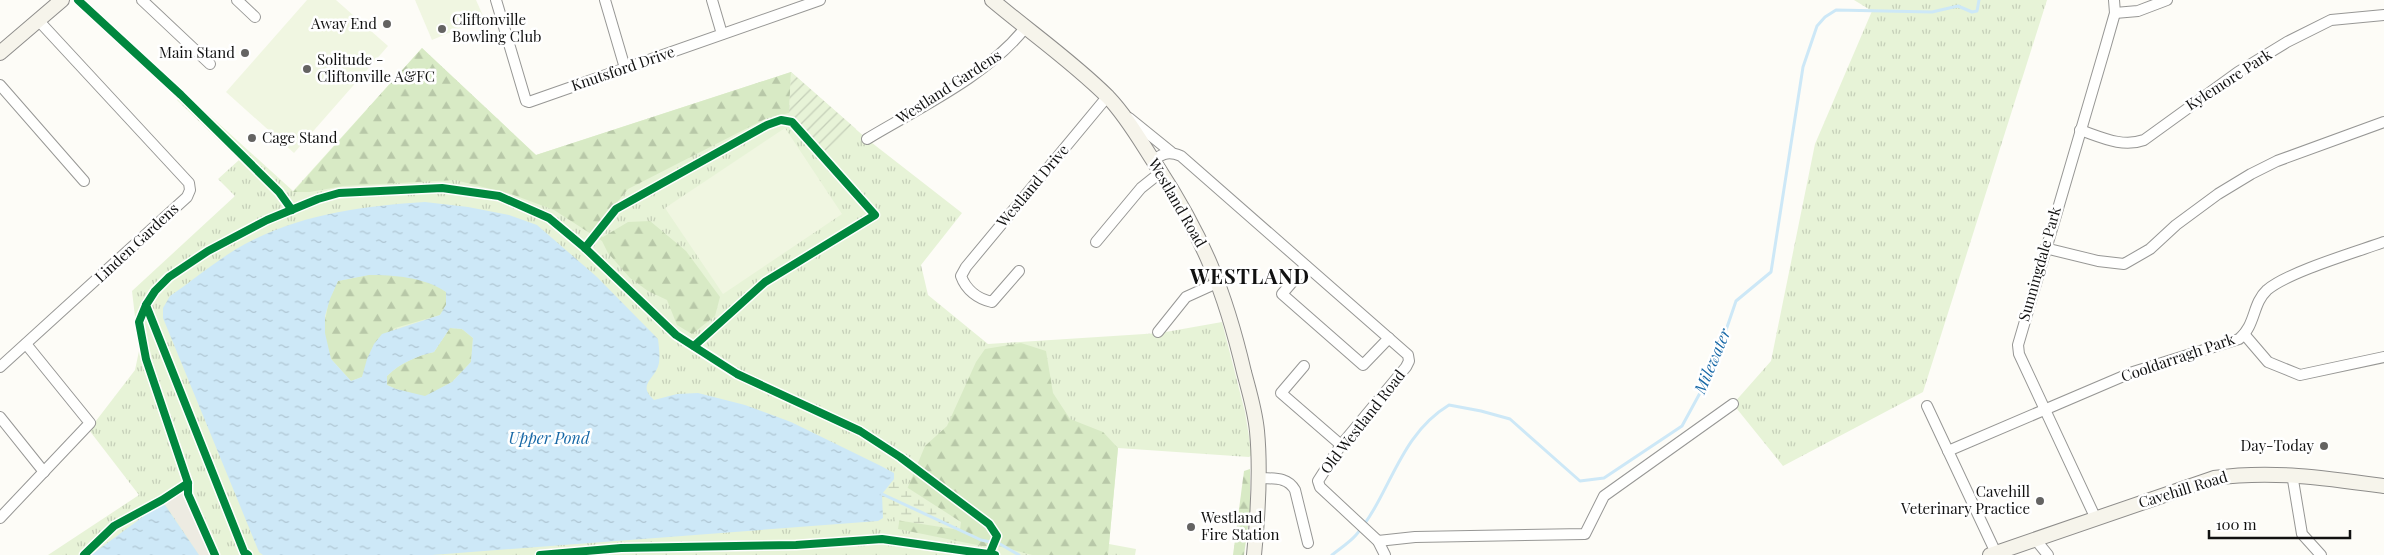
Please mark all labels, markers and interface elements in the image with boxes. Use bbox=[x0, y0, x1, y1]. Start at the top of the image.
place label: Cliftonville Bowling Club bbox=[452, 9, 542, 46]
place label: Away End bbox=[310, 13, 377, 33]
marker: Away End bbox=[381, 18, 393, 30]
marker: Cliftonville Bowling Club bbox=[436, 23, 448, 35]
street label: Knutsford Drive bbox=[568, 41, 677, 95]
place label: Main Stand bbox=[159, 42, 235, 62]
street label: Kylemore Park bbox=[2182, 43, 2276, 114]
street label: Westland Gardens bbox=[891, 45, 1005, 128]
marker: Main Stand bbox=[239, 47, 251, 59]
place label: Solitude - Cliftonville A&FC bbox=[317, 49, 435, 86]
marker: Solitude - Cliftonville A&FC bbox=[301, 63, 313, 75]
place label: Cage Stand bbox=[262, 127, 338, 147]
marker: Cage Stand bbox=[246, 132, 258, 144]
street label: Westland Drive bbox=[991, 140, 1073, 232]
street label: Westland Road bbox=[1144, 154, 1212, 251]
street label: Linden Gardens bbox=[90, 198, 182, 286]
street label: Sunningdale Park bbox=[2013, 203, 2065, 323]
district label: WESTLAND bbox=[1189, 262, 1310, 289]
water label: Milewater bbox=[1688, 324, 1735, 397]
street label: Cooldarragh Park bbox=[2118, 328, 2238, 386]
street label: Old Westland Road bbox=[1315, 365, 1409, 477]
water label: Upper Pond bbox=[508, 427, 591, 448]
place label: Day-Today bbox=[2241, 435, 2314, 455]
marker: Day-Today bbox=[2318, 440, 2330, 452]
street label: Cavehill Road bbox=[2136, 466, 2230, 512]
place label: Cavehill Veterinary Practice bbox=[1900, 481, 2030, 518]
marker: Cavehill Veterinary Practice bbox=[2034, 495, 2046, 507]
place label: Westland Fire Station bbox=[1200, 507, 1279, 544]
scale bar bbox=[2209, 508, 2350, 540]
text: 100 m bbox=[2216, 514, 2257, 534]
marker: Westland Fire Station bbox=[1185, 521, 1197, 533]

